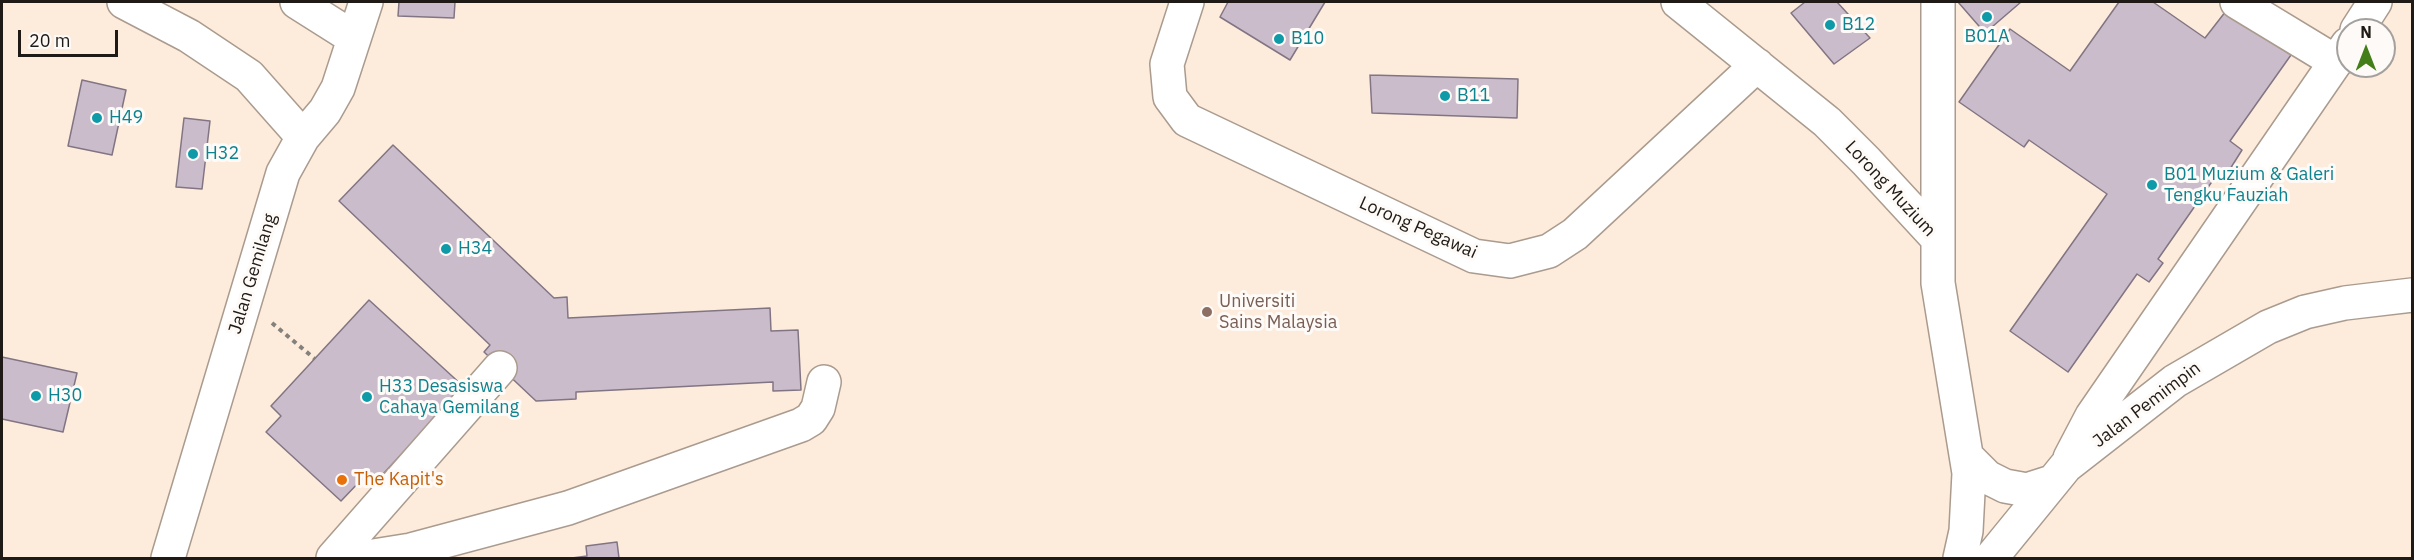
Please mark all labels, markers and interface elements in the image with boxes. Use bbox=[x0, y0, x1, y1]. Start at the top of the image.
marker: B01A bbox=[1980, 10, 1994, 24]
place label: B12 bbox=[1842, 14, 1875, 36]
scale bar bbox=[21, 18, 122, 56]
marker: B12 bbox=[1823, 18, 1837, 32]
north arrow bbox=[2336, 18, 2396, 78]
text: N bbox=[2360, 22, 2372, 42]
place label: B01A bbox=[1965, 26, 2009, 48]
place label: B10 bbox=[1291, 28, 1324, 50]
text: 20 m bbox=[29, 29, 71, 52]
marker: B10 bbox=[1272, 32, 1286, 46]
place label: B11 bbox=[1457, 85, 1490, 107]
marker: B11 bbox=[1438, 89, 1452, 103]
place label: H49 bbox=[109, 107, 143, 129]
marker: H49 bbox=[90, 111, 104, 125]
street label: Lorong Muzium bbox=[1840, 137, 1940, 241]
place label: H32 bbox=[205, 143, 239, 165]
marker: H32 bbox=[186, 147, 200, 161]
place label: B01 Muzium & Galeri Tengku Fauziah bbox=[2164, 164, 2334, 207]
marker: B01 Muzium & Galeri Tengku Fauziah bbox=[2145, 178, 2159, 192]
street label: Lorong Pegawai bbox=[1356, 192, 1480, 264]
street label: Jalan Gemilang bbox=[224, 211, 282, 337]
place label: H34 bbox=[458, 238, 492, 260]
marker: H34 bbox=[439, 242, 453, 256]
place label: Universiti Sains Malaysia bbox=[1219, 291, 1337, 334]
marker: Universiti Sains Malaysia bbox=[1200, 305, 1214, 319]
street label: Jalan Pemimpin bbox=[2089, 357, 2205, 453]
place label: H33 Desasiswa Cahaya Gemilang bbox=[379, 376, 519, 418]
place label: H30 bbox=[48, 385, 82, 407]
marker: H30 bbox=[29, 389, 43, 403]
marker: H33 Desasiswa Cahaya Gemilang bbox=[360, 390, 374, 404]
place label: The Kapit's bbox=[354, 469, 444, 491]
marker: The Kapit's bbox=[335, 473, 349, 487]

